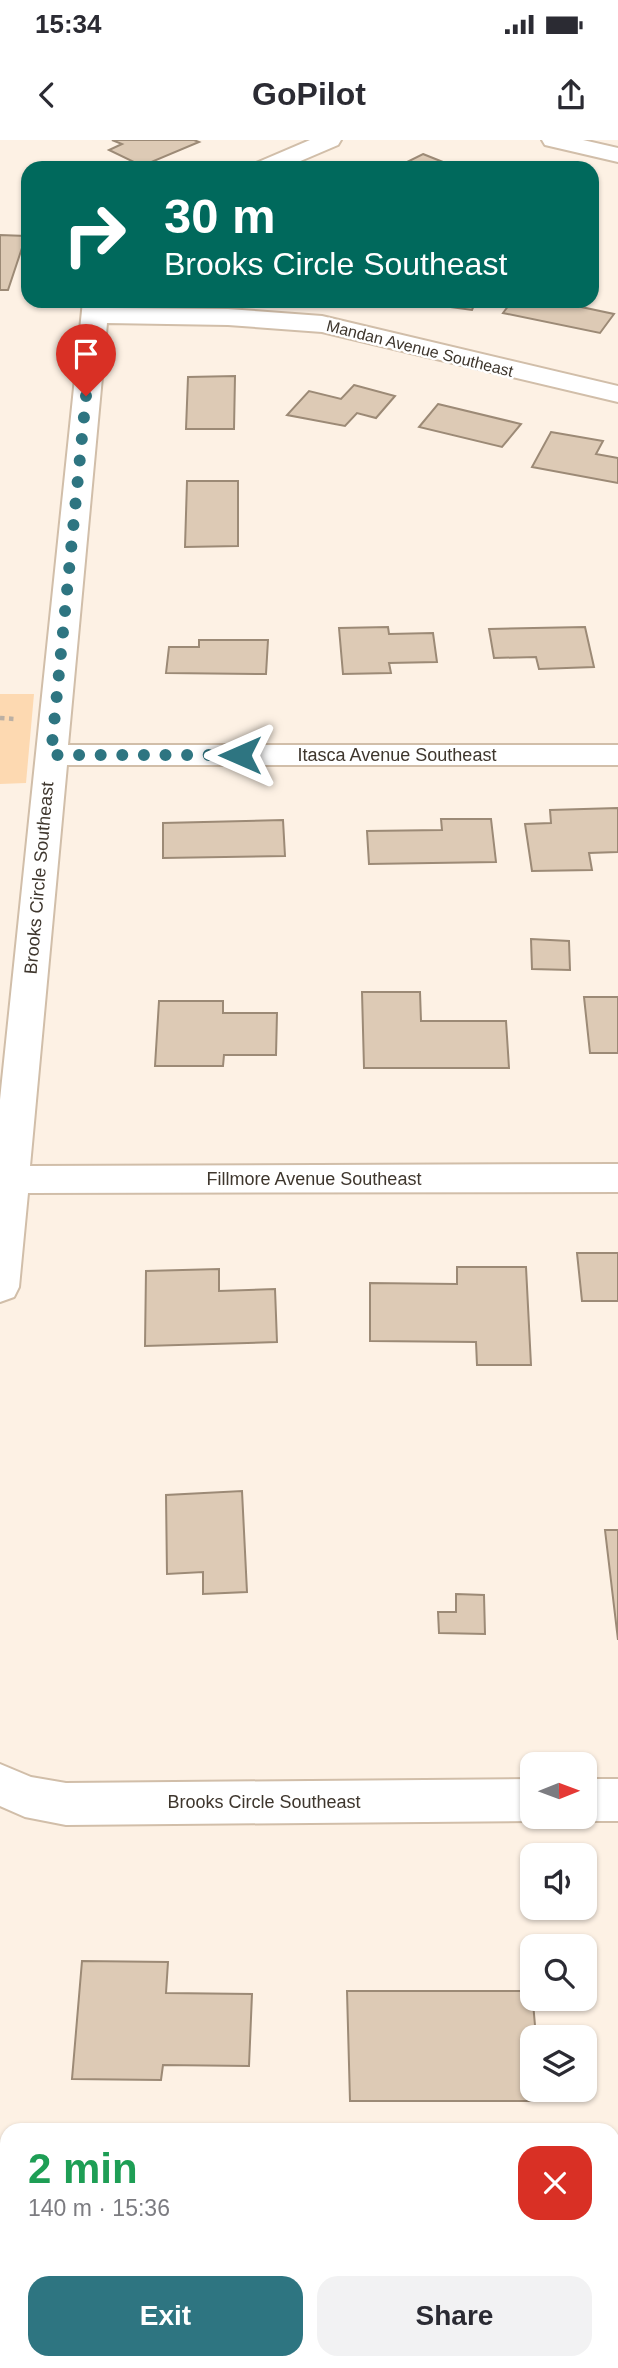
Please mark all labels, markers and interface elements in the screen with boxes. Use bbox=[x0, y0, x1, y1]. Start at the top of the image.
text: 15:34 bbox=[35, 9, 102, 39]
icon: back bbox=[28, 76, 66, 114]
text: GoPilot bbox=[252, 76, 366, 112]
icon: share bbox=[552, 76, 590, 114]
icon: right bbox=[49, 189, 140, 280]
text: 30 m bbox=[164, 189, 276, 243]
text: Brooks Circle Southeast bbox=[164, 246, 507, 282]
street label: Mandan Avenue Southeast bbox=[325, 317, 516, 380]
pin bbox=[56, 324, 116, 396]
icon: arrive bbox=[67, 335, 105, 373]
position arrow bbox=[203, 718, 277, 792]
street label: Itasca Avenue Southeast bbox=[298, 745, 496, 765]
street label: Brooks Circle Southeast bbox=[21, 781, 57, 975]
street label: Fillmore Avenue Southeast bbox=[207, 1169, 421, 1189]
north arrow bbox=[520, 1752, 597, 1829]
map controls bbox=[520, 1752, 597, 2102]
street label: Brooks Circle Southeast bbox=[167, 1792, 361, 1812]
button: sound bbox=[520, 1843, 597, 1920]
button: search bbox=[520, 1934, 597, 2011]
button: layers bbox=[520, 2025, 597, 2102]
text: 2 min bbox=[28, 2145, 138, 2192]
button: close bbox=[518, 2146, 592, 2220]
text: 140 m · 15:36 bbox=[28, 2195, 170, 2221]
button: Exit bbox=[28, 2276, 303, 2356]
button: Share bbox=[317, 2276, 592, 2356]

